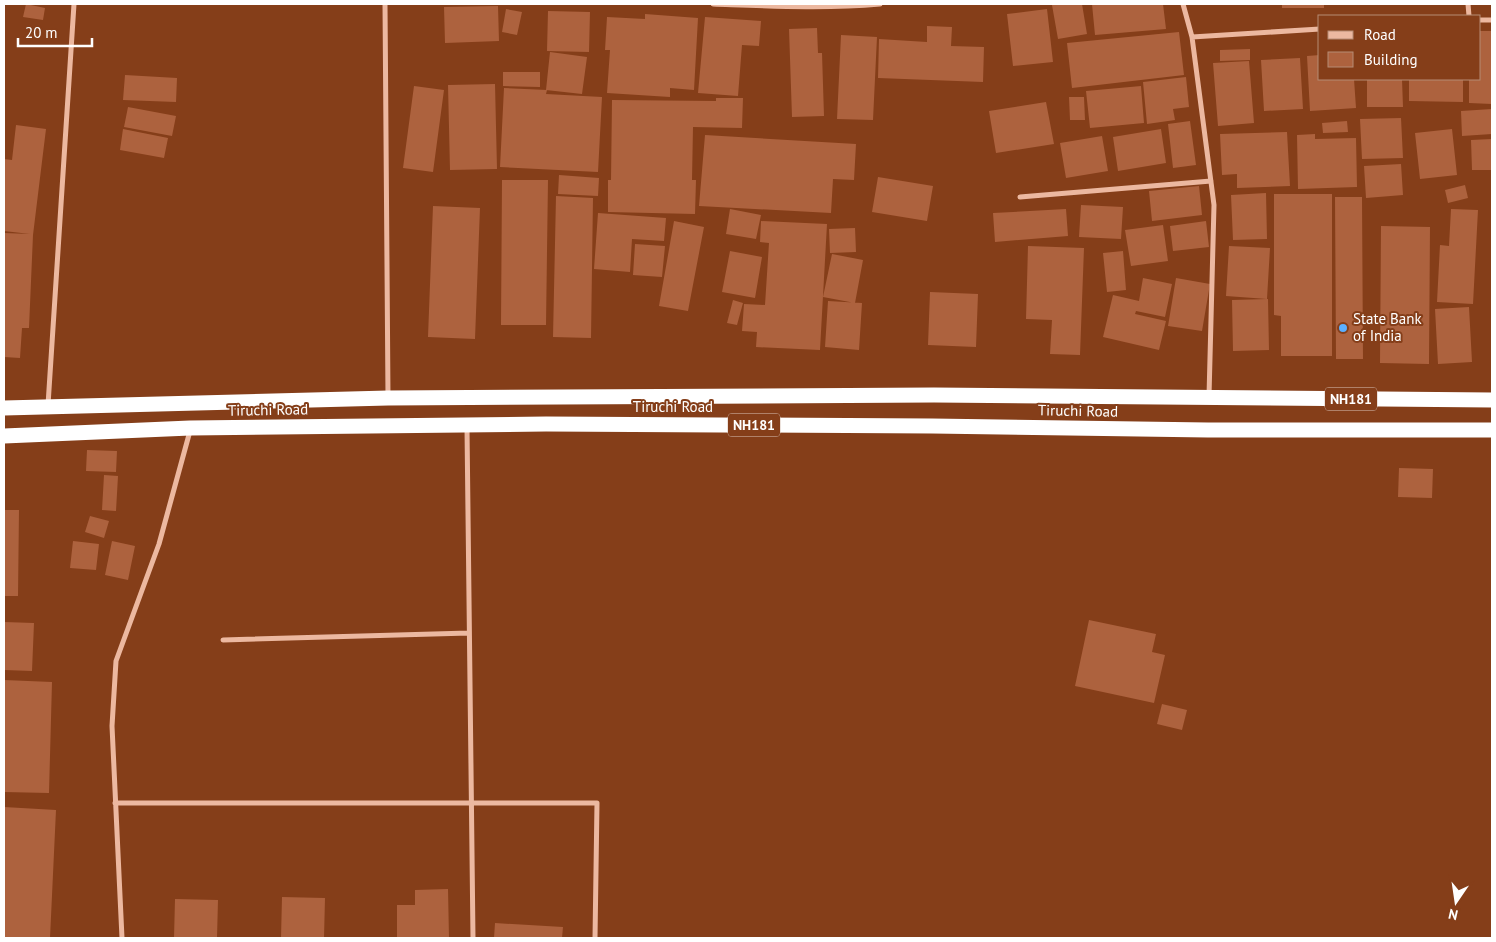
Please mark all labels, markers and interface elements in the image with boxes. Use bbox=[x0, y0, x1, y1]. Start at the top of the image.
scale bar bbox=[18, 15, 91, 47]
legend bbox=[1318, 15, 1481, 80]
text: 20 m bbox=[25, 23, 58, 42]
text: Road bbox=[1364, 25, 1396, 44]
text: Building bbox=[1364, 50, 1418, 69]
place label: State Bank of India bbox=[1353, 309, 1422, 345]
marker: State Bank of India bbox=[1337, 322, 1349, 334]
road number: NH181 bbox=[1325, 388, 1377, 410]
street label: Tiruchi Road bbox=[633, 397, 713, 416]
street label: Tiruchi Road bbox=[228, 399, 308, 420]
street label: Tiruchi Road bbox=[1038, 400, 1118, 421]
road number: NH181 bbox=[728, 414, 780, 436]
north arrow bbox=[1431, 877, 1481, 927]
text: N bbox=[1447, 905, 1460, 924]

